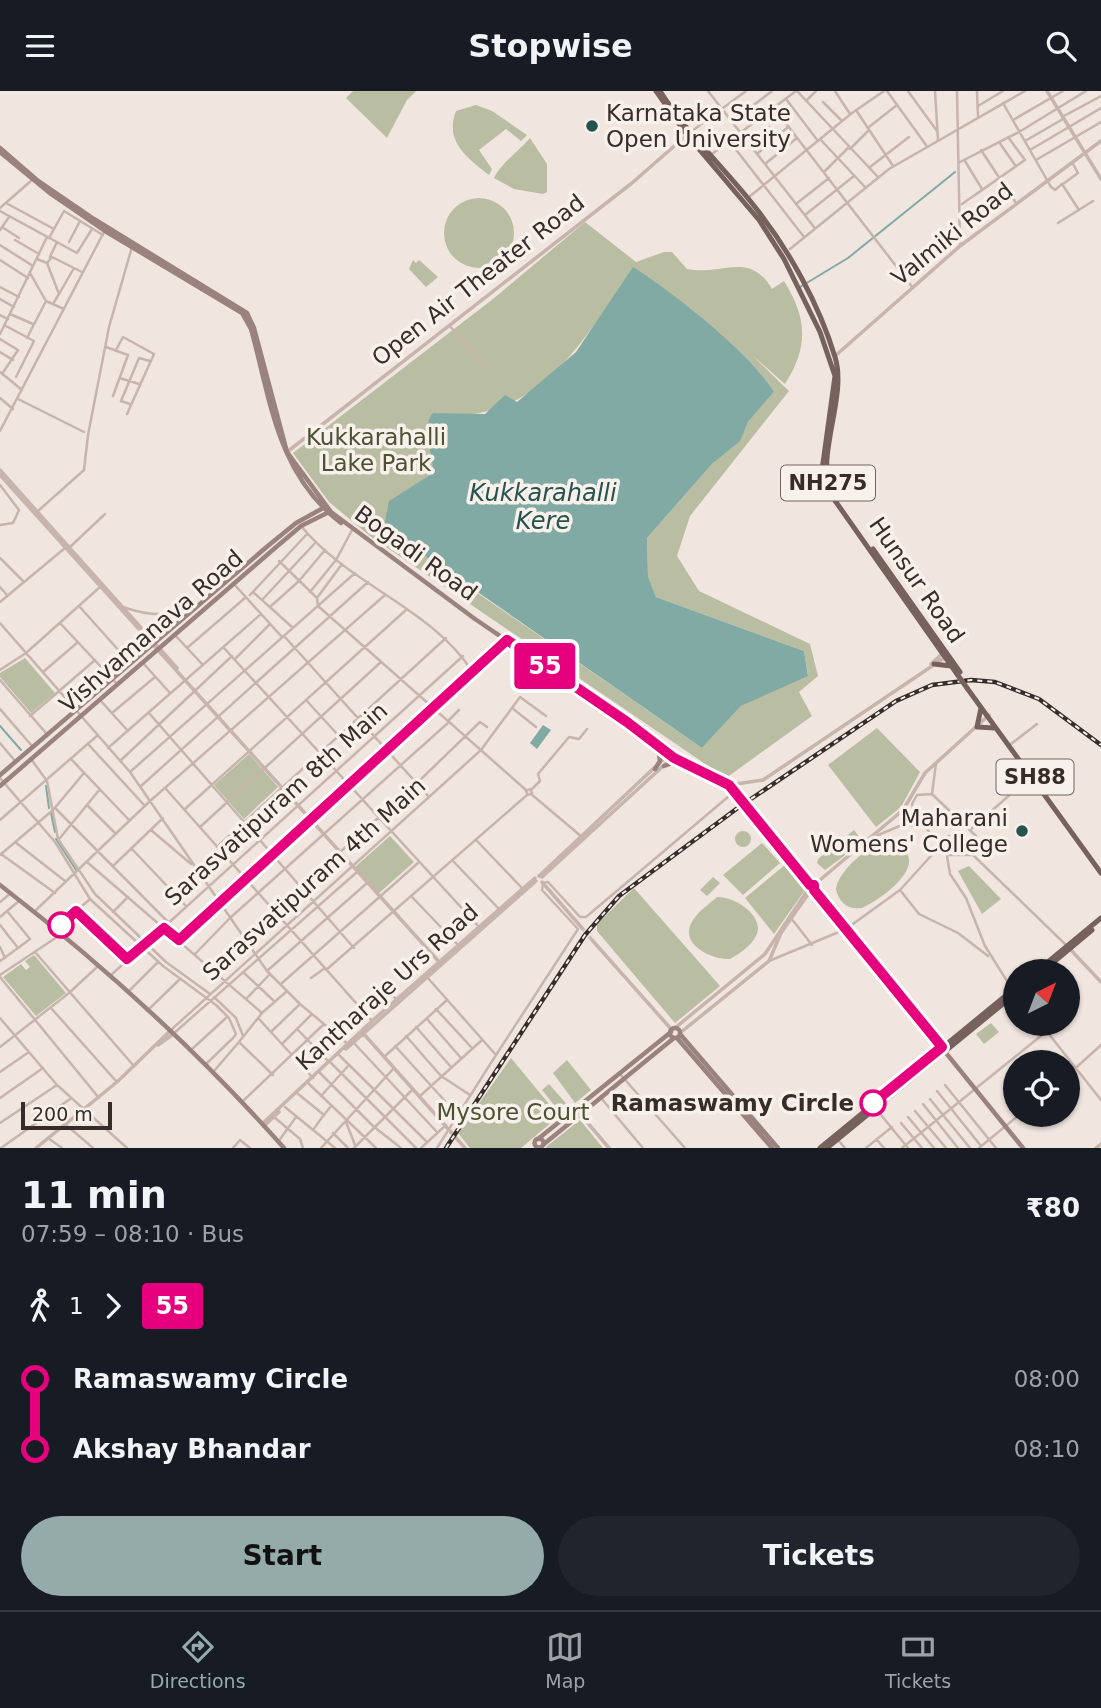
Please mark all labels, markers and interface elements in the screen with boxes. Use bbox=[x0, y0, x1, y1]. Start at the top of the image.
icon: menu bbox=[21, 27, 59, 65]
text: Stopwise bbox=[468, 27, 633, 65]
icon: search bbox=[1042, 27, 1080, 65]
place label: Karnataka State Open University bbox=[606, 100, 791, 152]
marker: Karnataka State Open University bbox=[584, 118, 600, 134]
street label: Valmiki Road bbox=[886, 177, 1018, 291]
street label: Open Air Theater Road bbox=[367, 189, 589, 371]
park label: Kukkarahalli Lake Park bbox=[306, 424, 446, 476]
road number: NH275 bbox=[781, 465, 875, 501]
water label: Kukkarahalli Kere bbox=[469, 479, 617, 535]
street label: Bogadi Road bbox=[350, 500, 482, 606]
street label: Hunsur Road bbox=[864, 512, 970, 648]
street label: Vishvamanava Road bbox=[54, 544, 248, 718]
line badge: 55 bbox=[514, 643, 576, 689]
text: 55 bbox=[528, 652, 562, 680]
street label: Sarasvatipuram 8th Main bbox=[159, 697, 393, 911]
road number: SH88 bbox=[996, 759, 1074, 795]
street label: Sarasvatipuram 4th Main bbox=[197, 772, 431, 986]
place label: Maharani Womens' College bbox=[810, 805, 1008, 857]
marker: Maharani Womens' College bbox=[1014, 823, 1030, 839]
street label: Kantharaje Urs Road bbox=[291, 898, 483, 1076]
unlabelled marker bbox=[48, 912, 74, 938]
north arrow bbox=[1003, 959, 1080, 1036]
map controls bbox=[1003, 959, 1080, 1127]
button: locate bbox=[1003, 1050, 1080, 1127]
place label: Ramaswamy Circle bbox=[611, 1090, 854, 1116]
marker: Ramaswamy Circle bbox=[860, 1090, 886, 1116]
scale bar bbox=[21, 1099, 112, 1131]
park label: Mysore Court bbox=[436, 1099, 590, 1125]
text: 200 m bbox=[32, 1103, 93, 1125]
text: 11 min bbox=[21, 1173, 167, 1217]
text: ₹80 bbox=[1026, 1193, 1080, 1223]
text: 07:59 – 08:10 · Bus bbox=[21, 1221, 244, 1247]
icon: walk bbox=[21, 1287, 59, 1325]
icon: forward bbox=[94, 1287, 132, 1325]
text: 55 bbox=[156, 1292, 189, 1320]
text: 1 bbox=[69, 1293, 84, 1319]
text: Ramaswamy Circle bbox=[73, 1364, 348, 1394]
text: 08:00 bbox=[1014, 1366, 1080, 1392]
text: Akshay Bhandar bbox=[73, 1434, 311, 1464]
text: 08:10 bbox=[1014, 1436, 1080, 1462]
button: Start bbox=[21, 1516, 544, 1596]
button: Tickets bbox=[558, 1516, 1080, 1596]
tab: Directions bbox=[150, 1628, 246, 1692]
tab: Map bbox=[545, 1628, 585, 1692]
tab: Tickets bbox=[885, 1628, 951, 1692]

